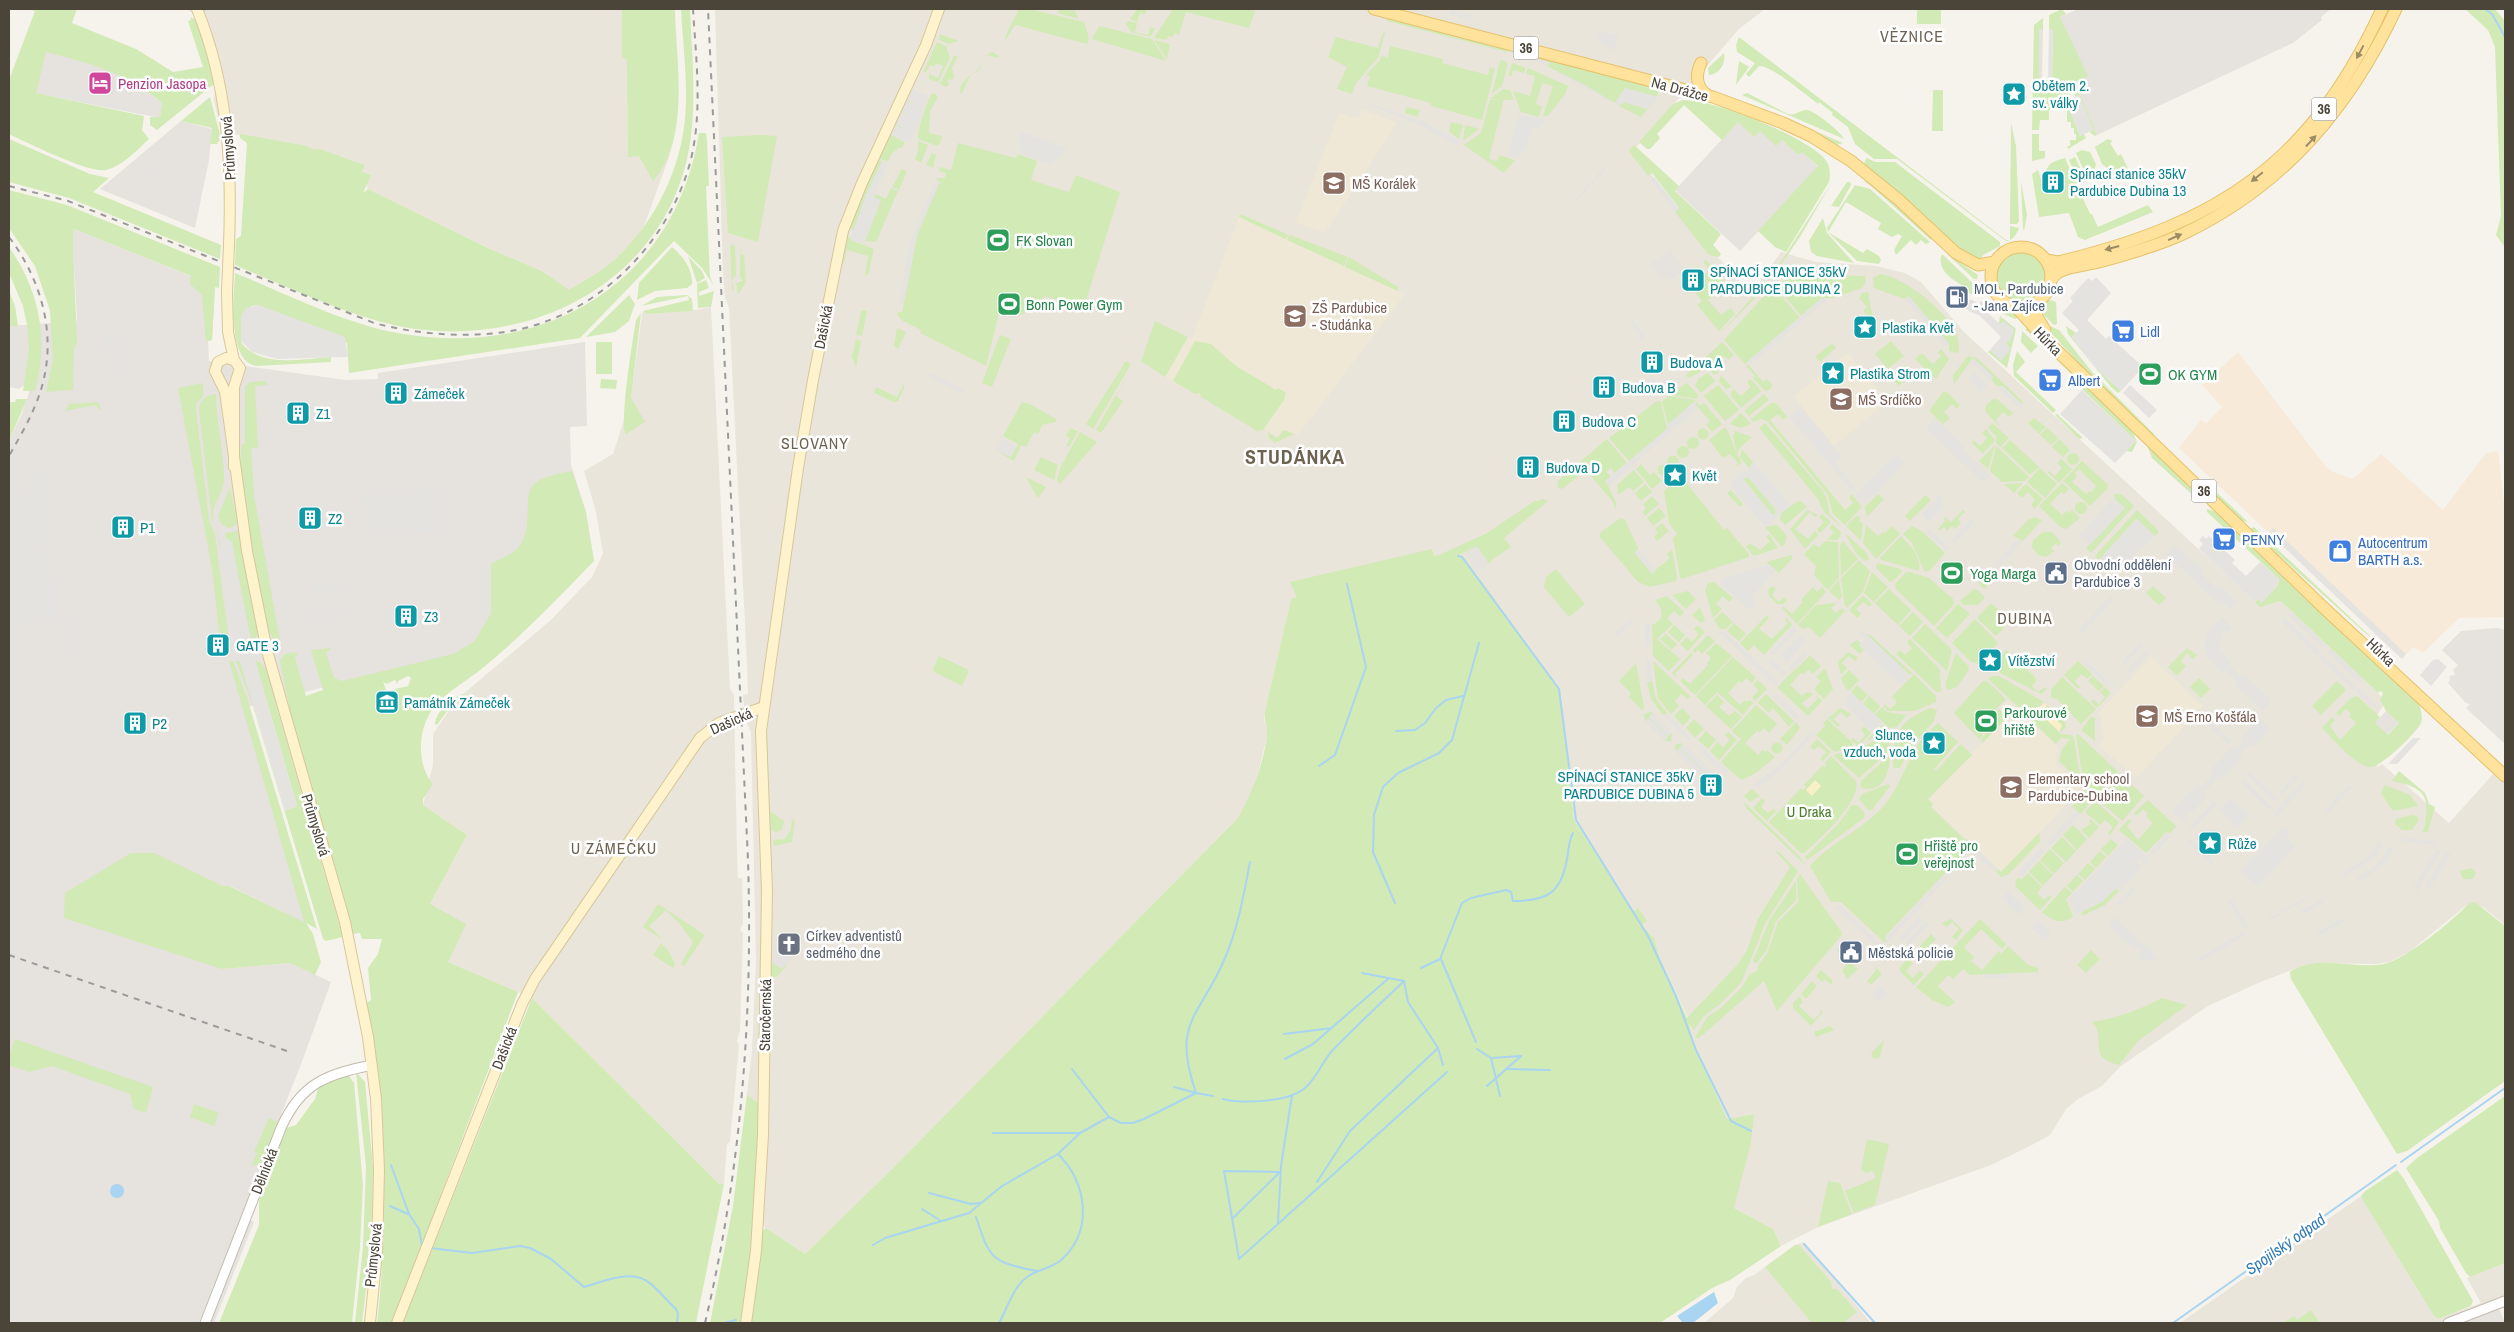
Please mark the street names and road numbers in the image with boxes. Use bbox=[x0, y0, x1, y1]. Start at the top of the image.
road number: 36 bbox=[1514, 36, 1538, 59]
street label: Na Drážce bbox=[1649, 71, 1711, 107]
road number: 36 bbox=[2312, 98, 2336, 120]
street label: Průmyslová bbox=[215, 115, 241, 181]
street label: Dašická bbox=[808, 303, 838, 351]
street label: Hůrka bbox=[2029, 322, 2067, 360]
road number: 36 bbox=[2192, 480, 2216, 502]
street label: Hůrka bbox=[2362, 633, 2400, 671]
street label: Dašická bbox=[706, 702, 756, 740]
street label: Průmyslová bbox=[297, 791, 335, 859]
street label: Staročernská bbox=[754, 978, 776, 1051]
street label: Dašická bbox=[486, 1023, 522, 1073]
street label: Dělnická bbox=[246, 1145, 282, 1197]
street label: Průmyslová bbox=[359, 1222, 387, 1288]

